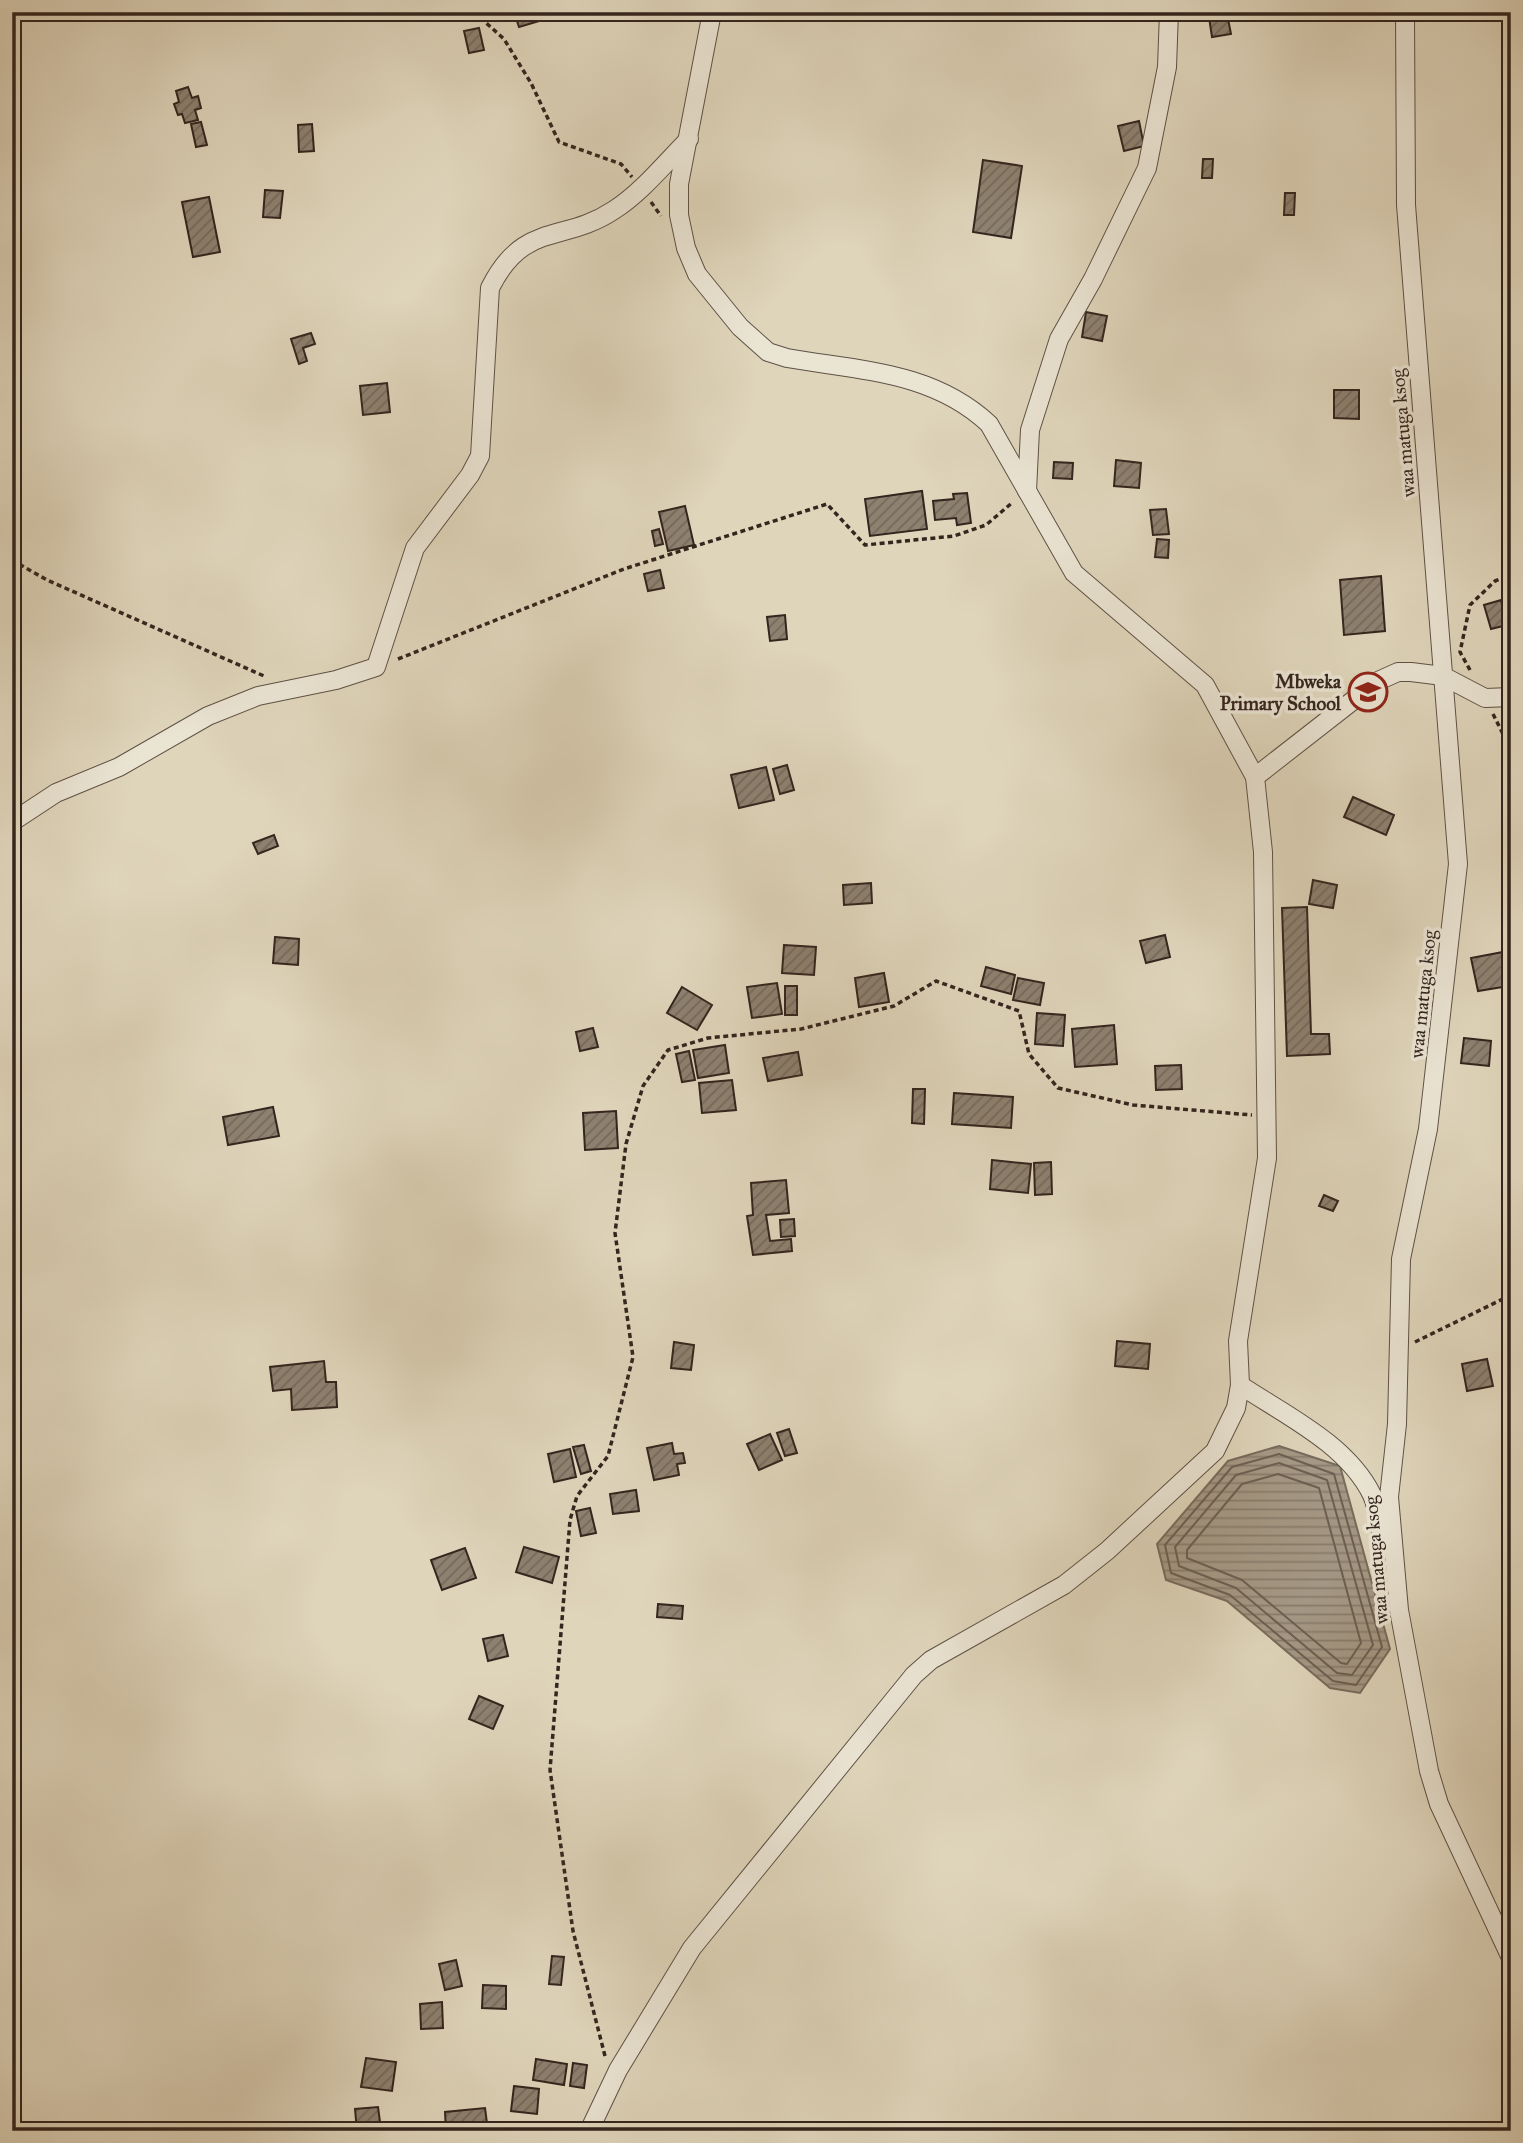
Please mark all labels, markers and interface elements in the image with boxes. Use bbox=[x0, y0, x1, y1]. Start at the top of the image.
street label: waa matuga ksog bbox=[1386, 368, 1421, 498]
place label: Mbweka Primary School bbox=[1220, 670, 1342, 716]
school or university icon: Mbweka Primary School bbox=[1347, 671, 1389, 713]
street label: waa matuga ksog bbox=[1405, 929, 1442, 1059]
street label: waa matuga ksog bbox=[1359, 1495, 1394, 1625]

